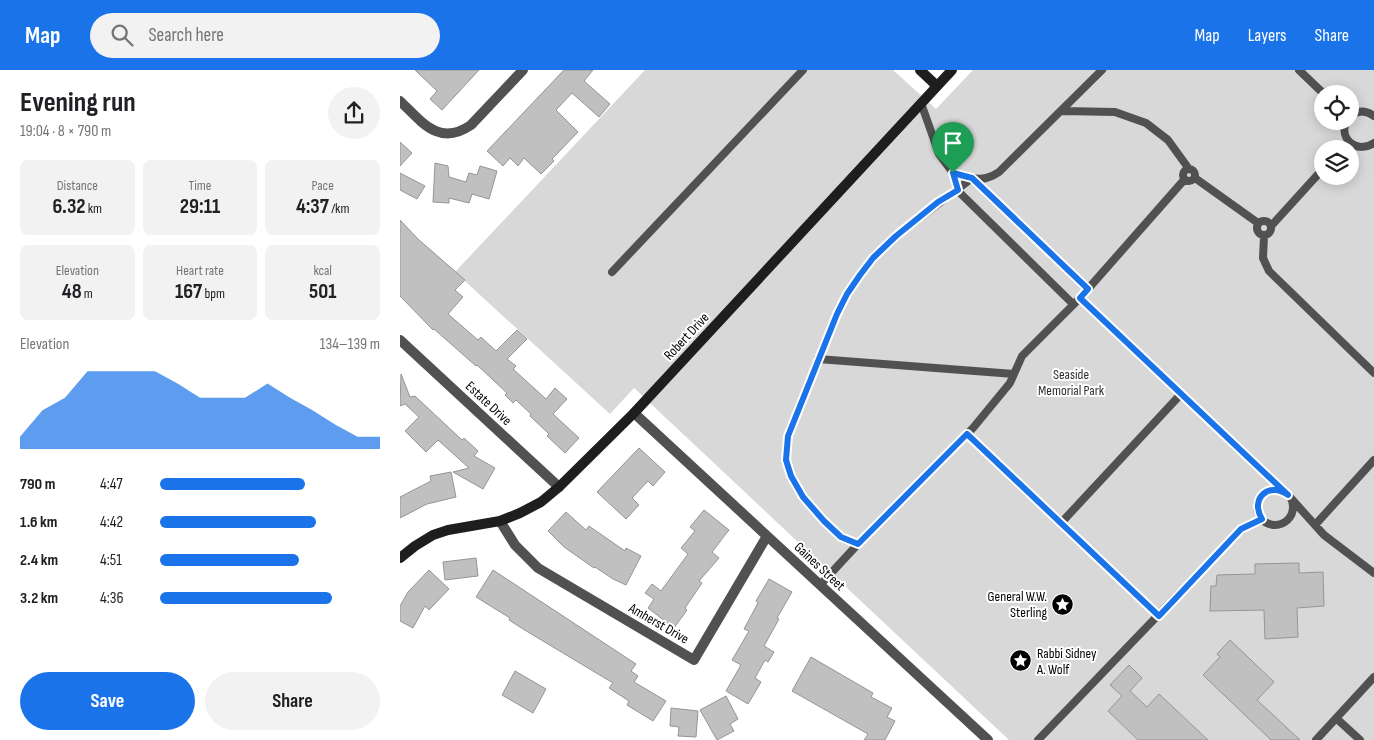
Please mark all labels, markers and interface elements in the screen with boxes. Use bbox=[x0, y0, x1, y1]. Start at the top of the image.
search box bbox=[90, 13, 440, 58]
text: Map bbox=[25, 21, 60, 50]
icon: search bbox=[108, 21, 136, 49]
text: Search here bbox=[148, 24, 224, 47]
text: Map bbox=[1195, 25, 1220, 46]
text: Layers bbox=[1248, 25, 1287, 46]
text: Share bbox=[1315, 25, 1349, 46]
map controls bbox=[1314, 85, 1359, 185]
button: locate bbox=[1314, 85, 1359, 130]
text: Evening run bbox=[20, 86, 136, 119]
button: share bbox=[328, 87, 380, 139]
text: 19:04 · 8 × 790 m bbox=[20, 122, 111, 141]
pin bbox=[932, 122, 974, 173]
icon: arrive bbox=[939, 129, 967, 157]
button: layers bbox=[1314, 140, 1359, 185]
text: Distance bbox=[57, 177, 98, 194]
text: Time bbox=[189, 177, 211, 194]
text: Pace bbox=[312, 177, 334, 194]
text: 6.32 bbox=[53, 194, 86, 219]
text: 29:11 bbox=[180, 194, 220, 219]
text: 4:37 bbox=[296, 194, 329, 219]
text: km bbox=[86, 200, 102, 217]
text: /km bbox=[329, 200, 349, 217]
text: Elevation bbox=[56, 262, 99, 279]
text: Heart rate bbox=[176, 262, 224, 279]
text: kcal bbox=[313, 262, 332, 279]
text: 48 bbox=[62, 279, 82, 304]
text: 167 bbox=[175, 279, 202, 304]
text: 501 bbox=[309, 279, 336, 304]
text: m bbox=[82, 285, 93, 302]
text: bpm bbox=[202, 285, 225, 302]
street label: Robert Drive bbox=[660, 309, 713, 364]
text: Elevation bbox=[20, 335, 69, 354]
text: 134–139 m bbox=[320, 335, 380, 354]
park label: Seaside Memorial Park bbox=[1038, 366, 1105, 399]
street label: Estate Drive bbox=[462, 378, 515, 429]
text: 790 m bbox=[20, 475, 55, 494]
text: 4:47 bbox=[100, 475, 123, 494]
text: 1.6 km bbox=[20, 513, 57, 532]
text: 4:42 bbox=[100, 513, 123, 532]
street label: Gaines Street bbox=[791, 539, 849, 594]
text: 2.4 km bbox=[20, 551, 58, 570]
text: 4:51 bbox=[100, 551, 122, 570]
place label: General W.W. Sterling bbox=[988, 588, 1047, 621]
text: 3.2 km bbox=[20, 589, 58, 608]
text: 4:36 bbox=[100, 589, 123, 608]
place icon: General W.W. Sterling bbox=[1051, 592, 1075, 616]
street label: Amherst Drive bbox=[625, 599, 692, 647]
place label: Rabbi Sidney A. Wolf bbox=[1036, 645, 1097, 678]
place icon: Rabbi Sidney A. Wolf bbox=[1009, 649, 1033, 673]
button: Save bbox=[20, 672, 195, 730]
button: Share bbox=[205, 672, 380, 730]

